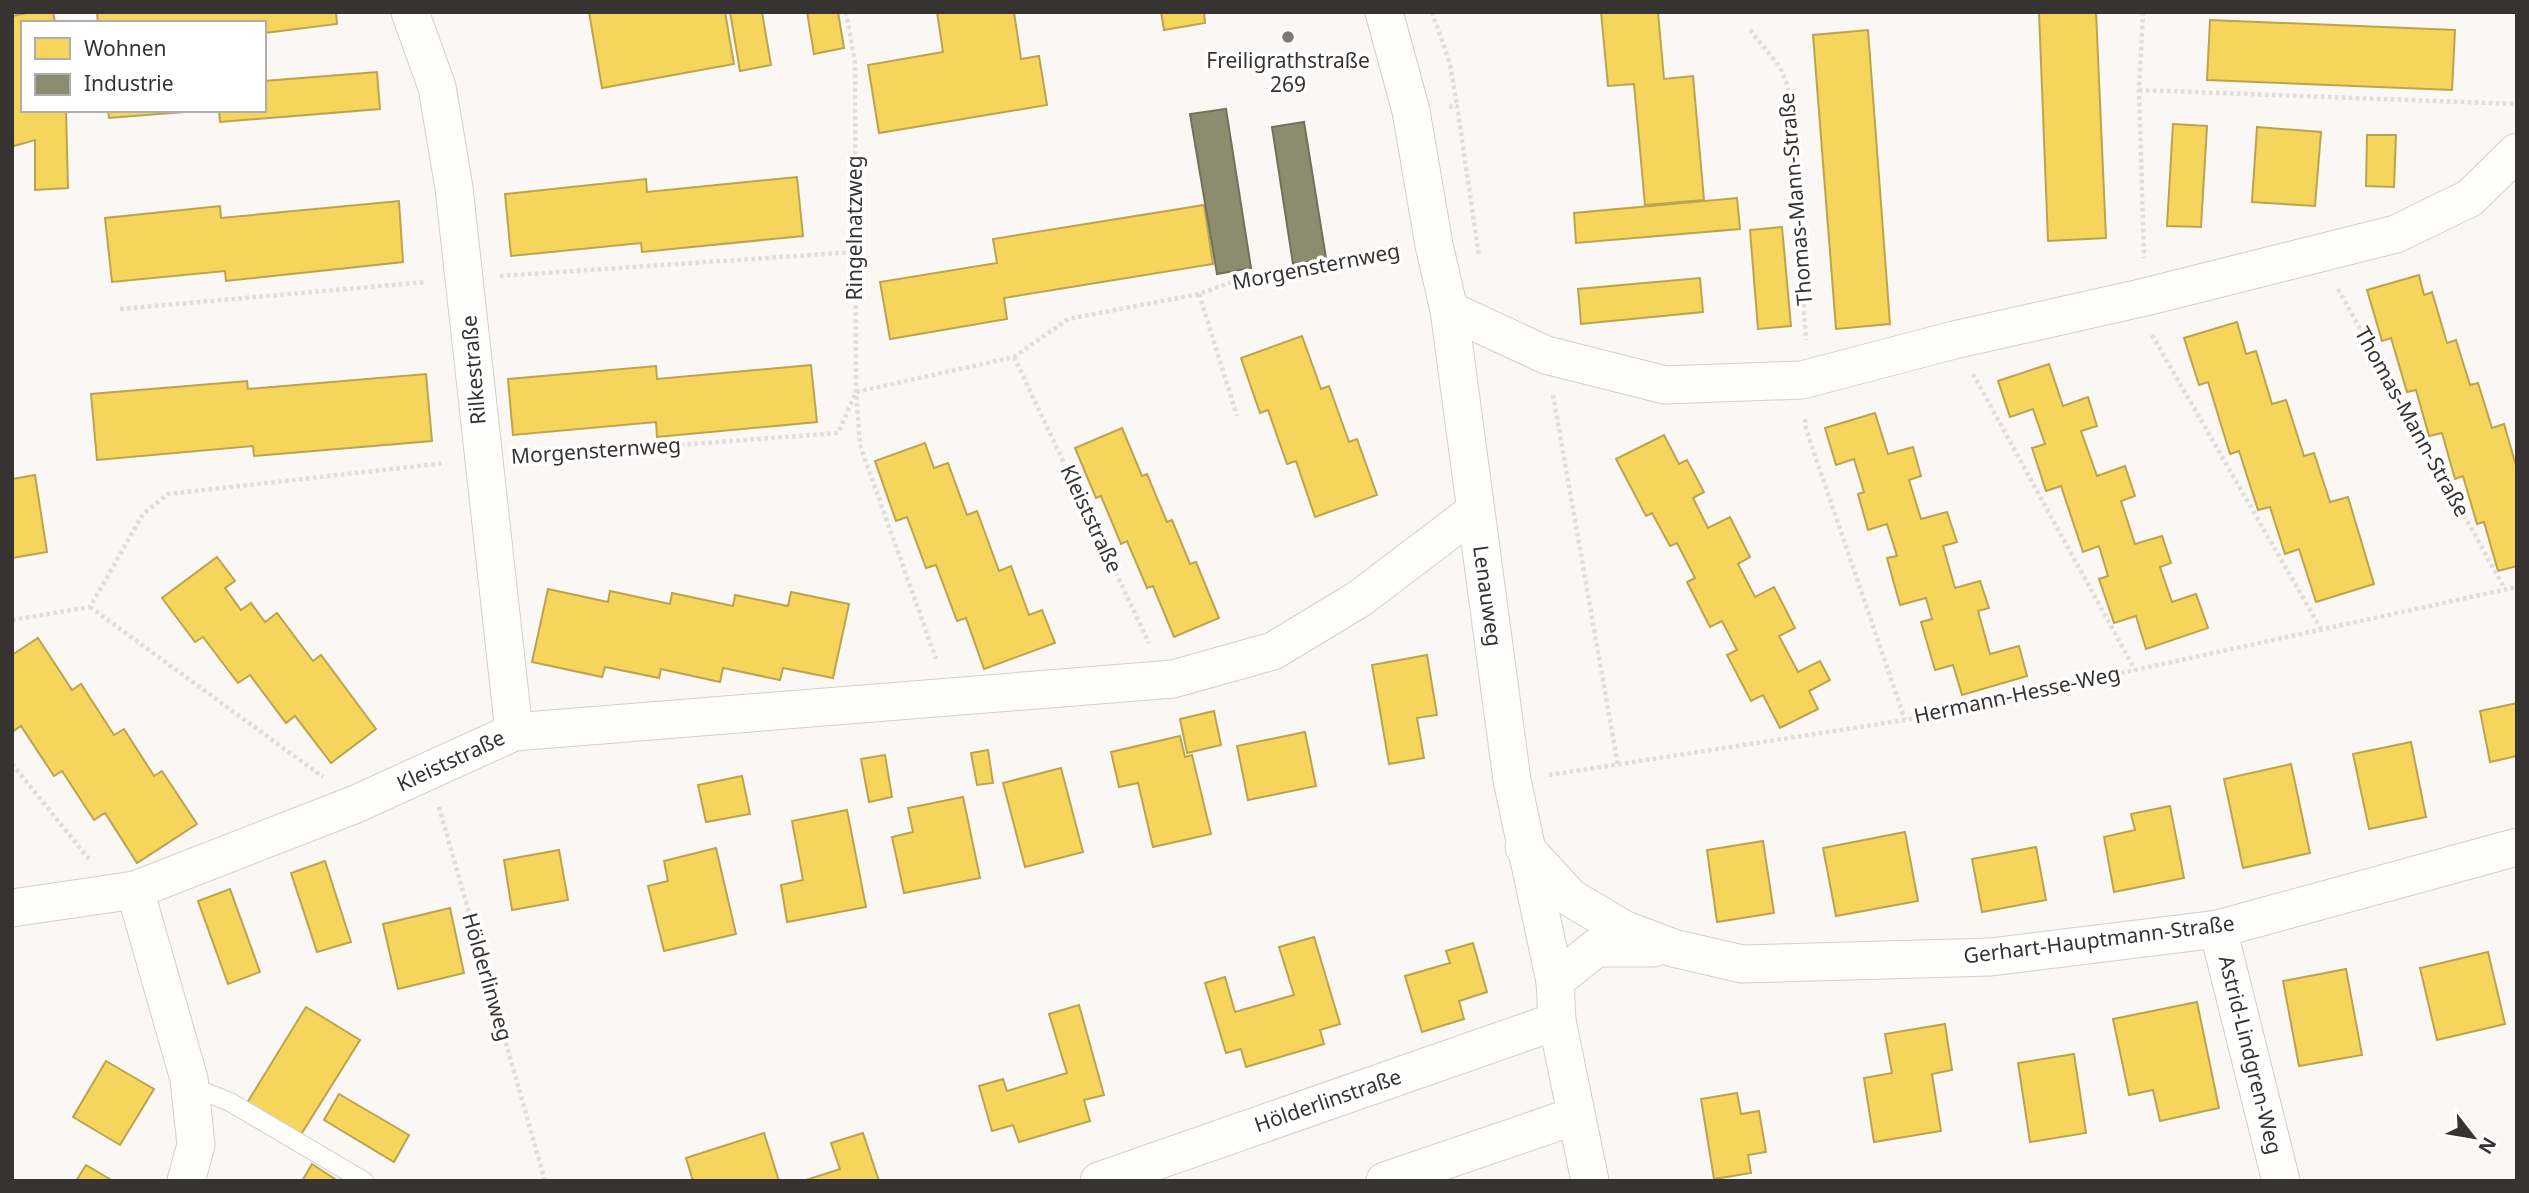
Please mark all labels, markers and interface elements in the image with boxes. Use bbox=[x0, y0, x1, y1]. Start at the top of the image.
legend bbox=[21, 21, 266, 112]
marker: Freiligrathstraße 269 bbox=[1280, 29, 1296, 45]
text: Wohnen bbox=[84, 34, 167, 62]
place label: Freiligrathstraße 269 bbox=[1206, 46, 1370, 98]
text: Industrie bbox=[84, 69, 174, 97]
street label: Thomas-Mann-Straße bbox=[1772, 92, 1818, 307]
street label: Ringelnatzweg bbox=[840, 155, 868, 301]
street label: Morgensternweg bbox=[1230, 236, 1402, 296]
street label: Rilkestraße bbox=[454, 314, 492, 426]
street label: Thomas-Mann-Straße bbox=[2349, 321, 2477, 522]
street label: Morgensternweg bbox=[510, 430, 682, 470]
street label: Kleiststraße bbox=[1055, 460, 1129, 577]
street label: Lenauweg bbox=[1467, 543, 1509, 648]
street label: Hermann-Hesse-Weg bbox=[1911, 658, 2123, 730]
street label: Kleiststraße bbox=[392, 723, 509, 797]
street label: Gerhart-Hauptmann-Straße bbox=[1962, 908, 2236, 970]
street label: Hölderlinweg bbox=[456, 909, 520, 1044]
street label: Astrid-Lindgren-Weg bbox=[2213, 953, 2289, 1157]
street label: Hölderlinstraße bbox=[1250, 1062, 1405, 1138]
north arrow bbox=[2438, 1102, 2508, 1172]
text: N bbox=[2472, 1132, 2503, 1159]

